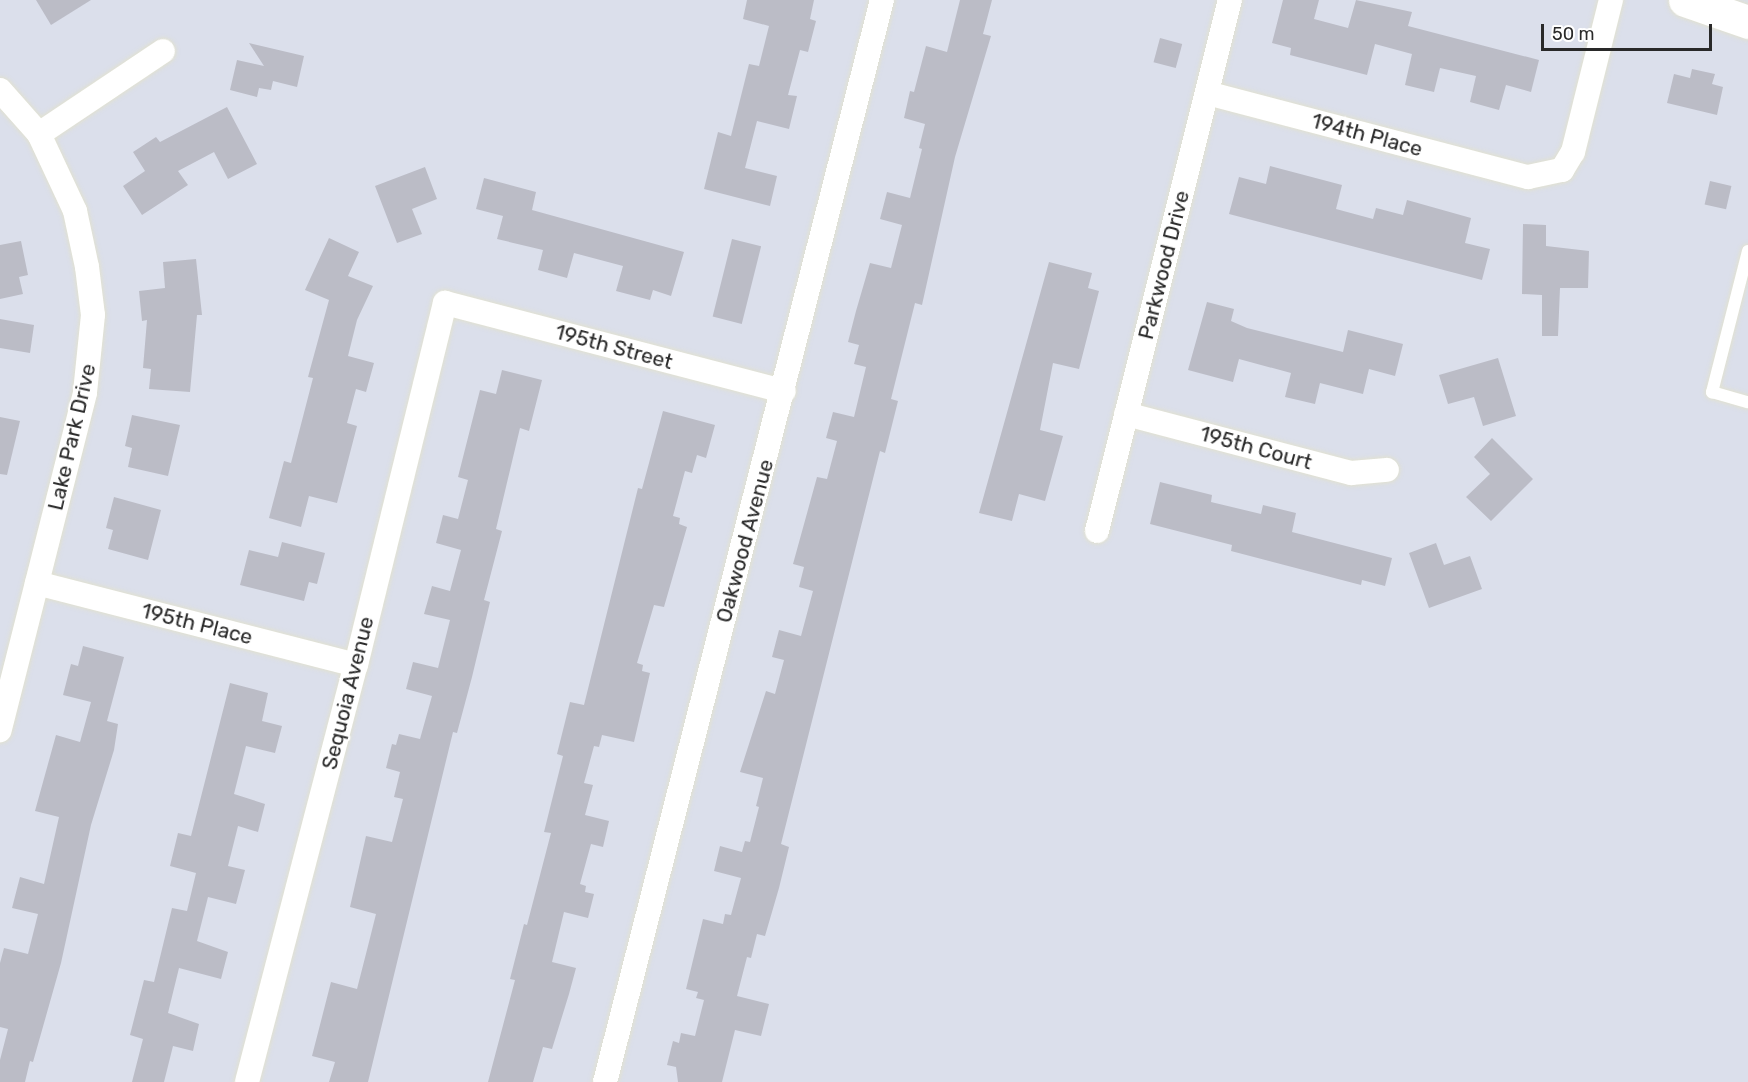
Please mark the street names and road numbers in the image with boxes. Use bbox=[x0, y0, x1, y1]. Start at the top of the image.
street label: 194th Place bbox=[1309, 108, 1425, 162]
street label: Parkwood Drive bbox=[1133, 188, 1195, 342]
street label: 195th Street bbox=[552, 319, 676, 375]
street label: Lake Park Drive bbox=[43, 361, 101, 513]
street label: 195th Court bbox=[1197, 421, 1315, 475]
street label: Oakwood Avenue bbox=[711, 456, 779, 626]
street label: 195th Place bbox=[139, 598, 255, 650]
street label: Sequoia Avenue bbox=[317, 614, 379, 772]

